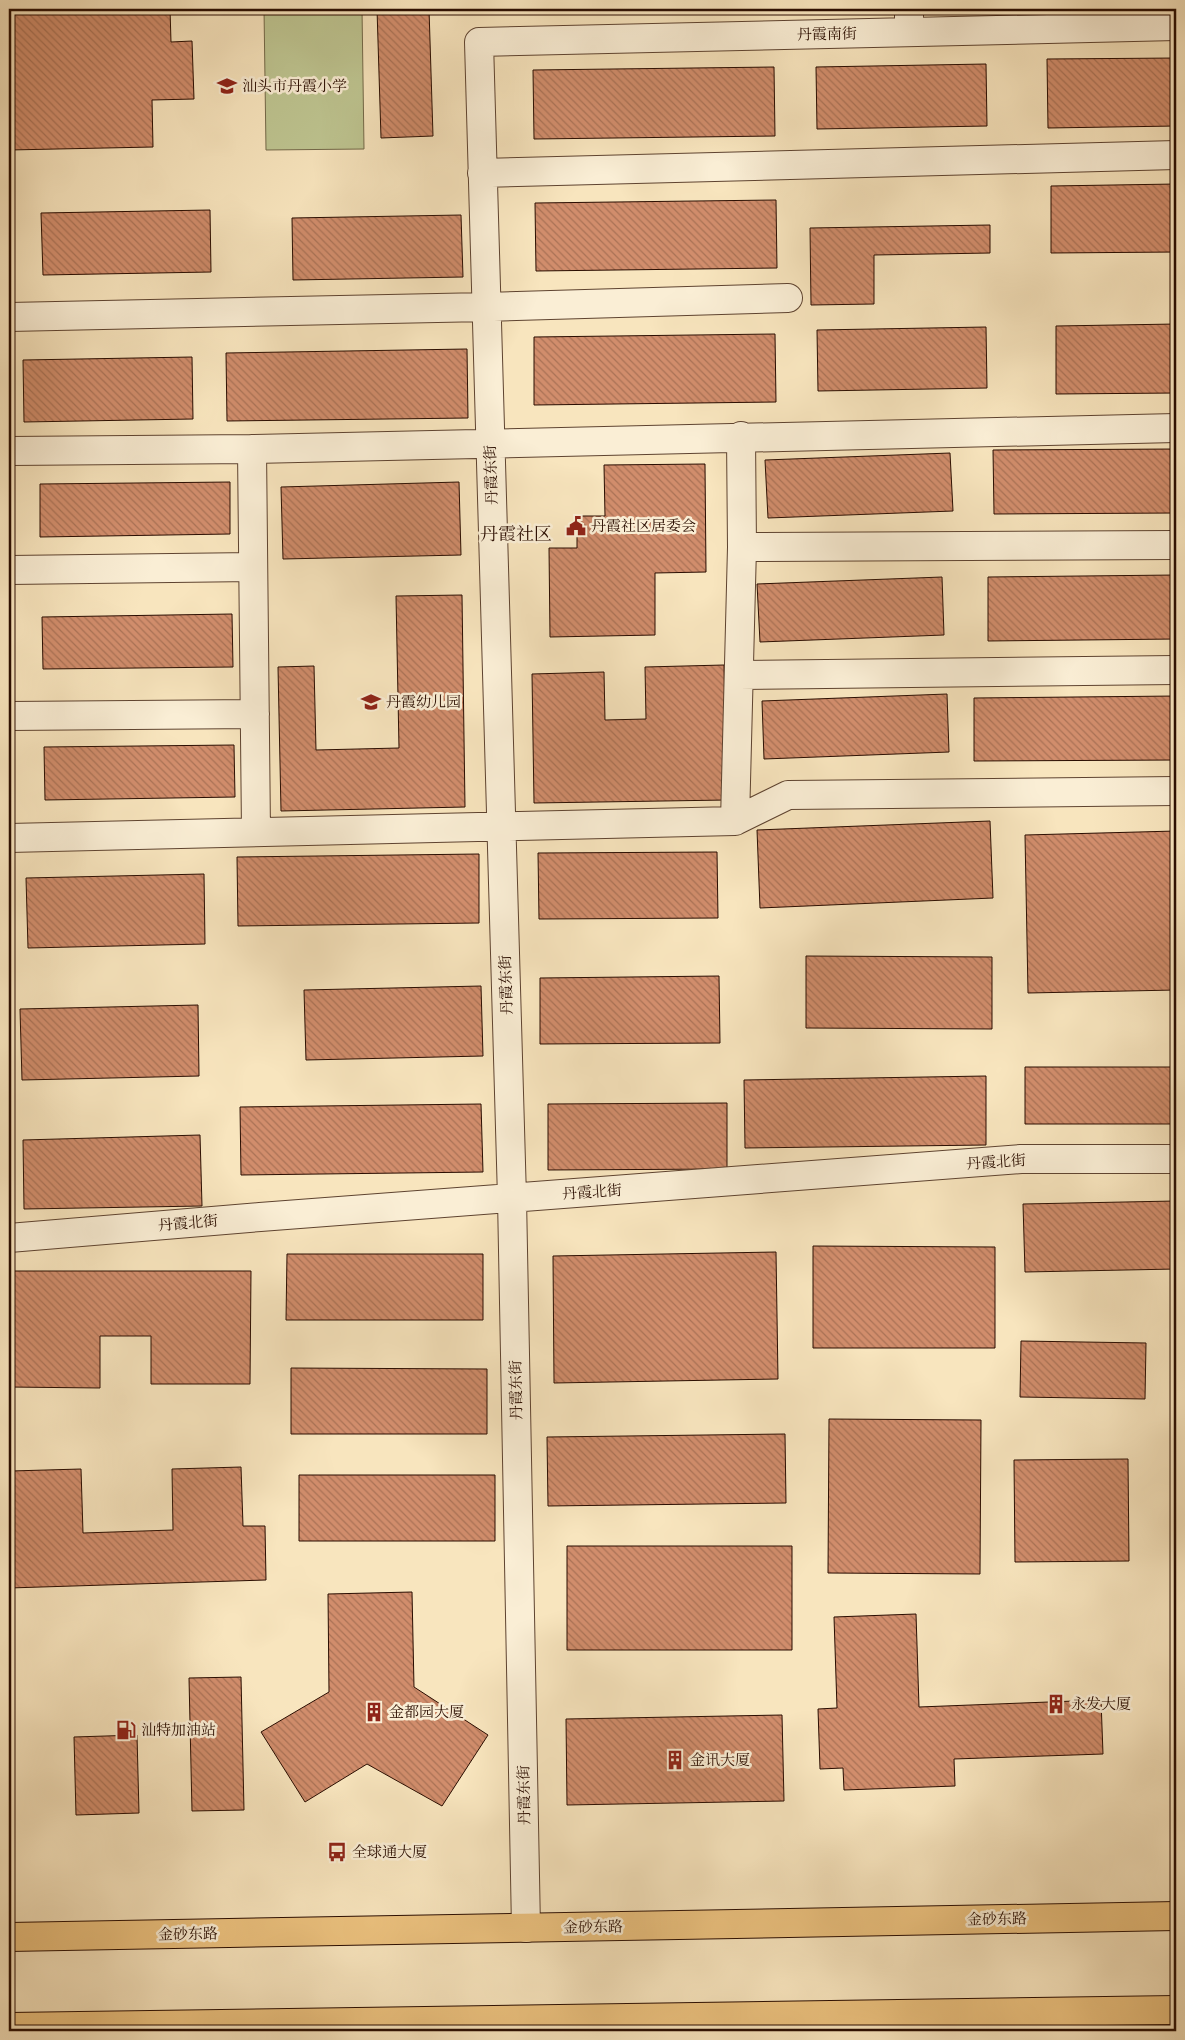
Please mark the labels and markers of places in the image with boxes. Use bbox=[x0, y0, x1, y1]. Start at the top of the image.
school or university icon: 汕头市丹霞小学 bbox=[216, 75, 238, 97]
place label: 汕头市丹霞小学 bbox=[242, 76, 347, 96]
public building icon: 丹霞社区居委会 bbox=[565, 515, 587, 537]
place label: 丹霞社区居委会 bbox=[591, 516, 696, 536]
school or university icon: 丹霞幼儿园 bbox=[360, 691, 382, 713]
place label: 丹霞幼儿园 bbox=[386, 692, 461, 712]
building icon: 永发大厦 bbox=[1045, 1693, 1067, 1715]
place label: 永发大厦 bbox=[1071, 1694, 1131, 1714]
building icon: 金都园大厦 bbox=[363, 1701, 385, 1723]
place label: 金都园大厦 bbox=[389, 1702, 464, 1722]
fuel station icon: 汕特加油站 bbox=[115, 1719, 137, 1741]
place label: 汕特加油站 bbox=[141, 1720, 216, 1740]
building icon: 金讯大厦 bbox=[664, 1749, 686, 1771]
place label: 金讯大厦 bbox=[690, 1750, 750, 1770]
bus stop icon: 全球通大厦 bbox=[326, 1841, 348, 1863]
place label: 全球通大厦 bbox=[352, 1842, 427, 1862]

